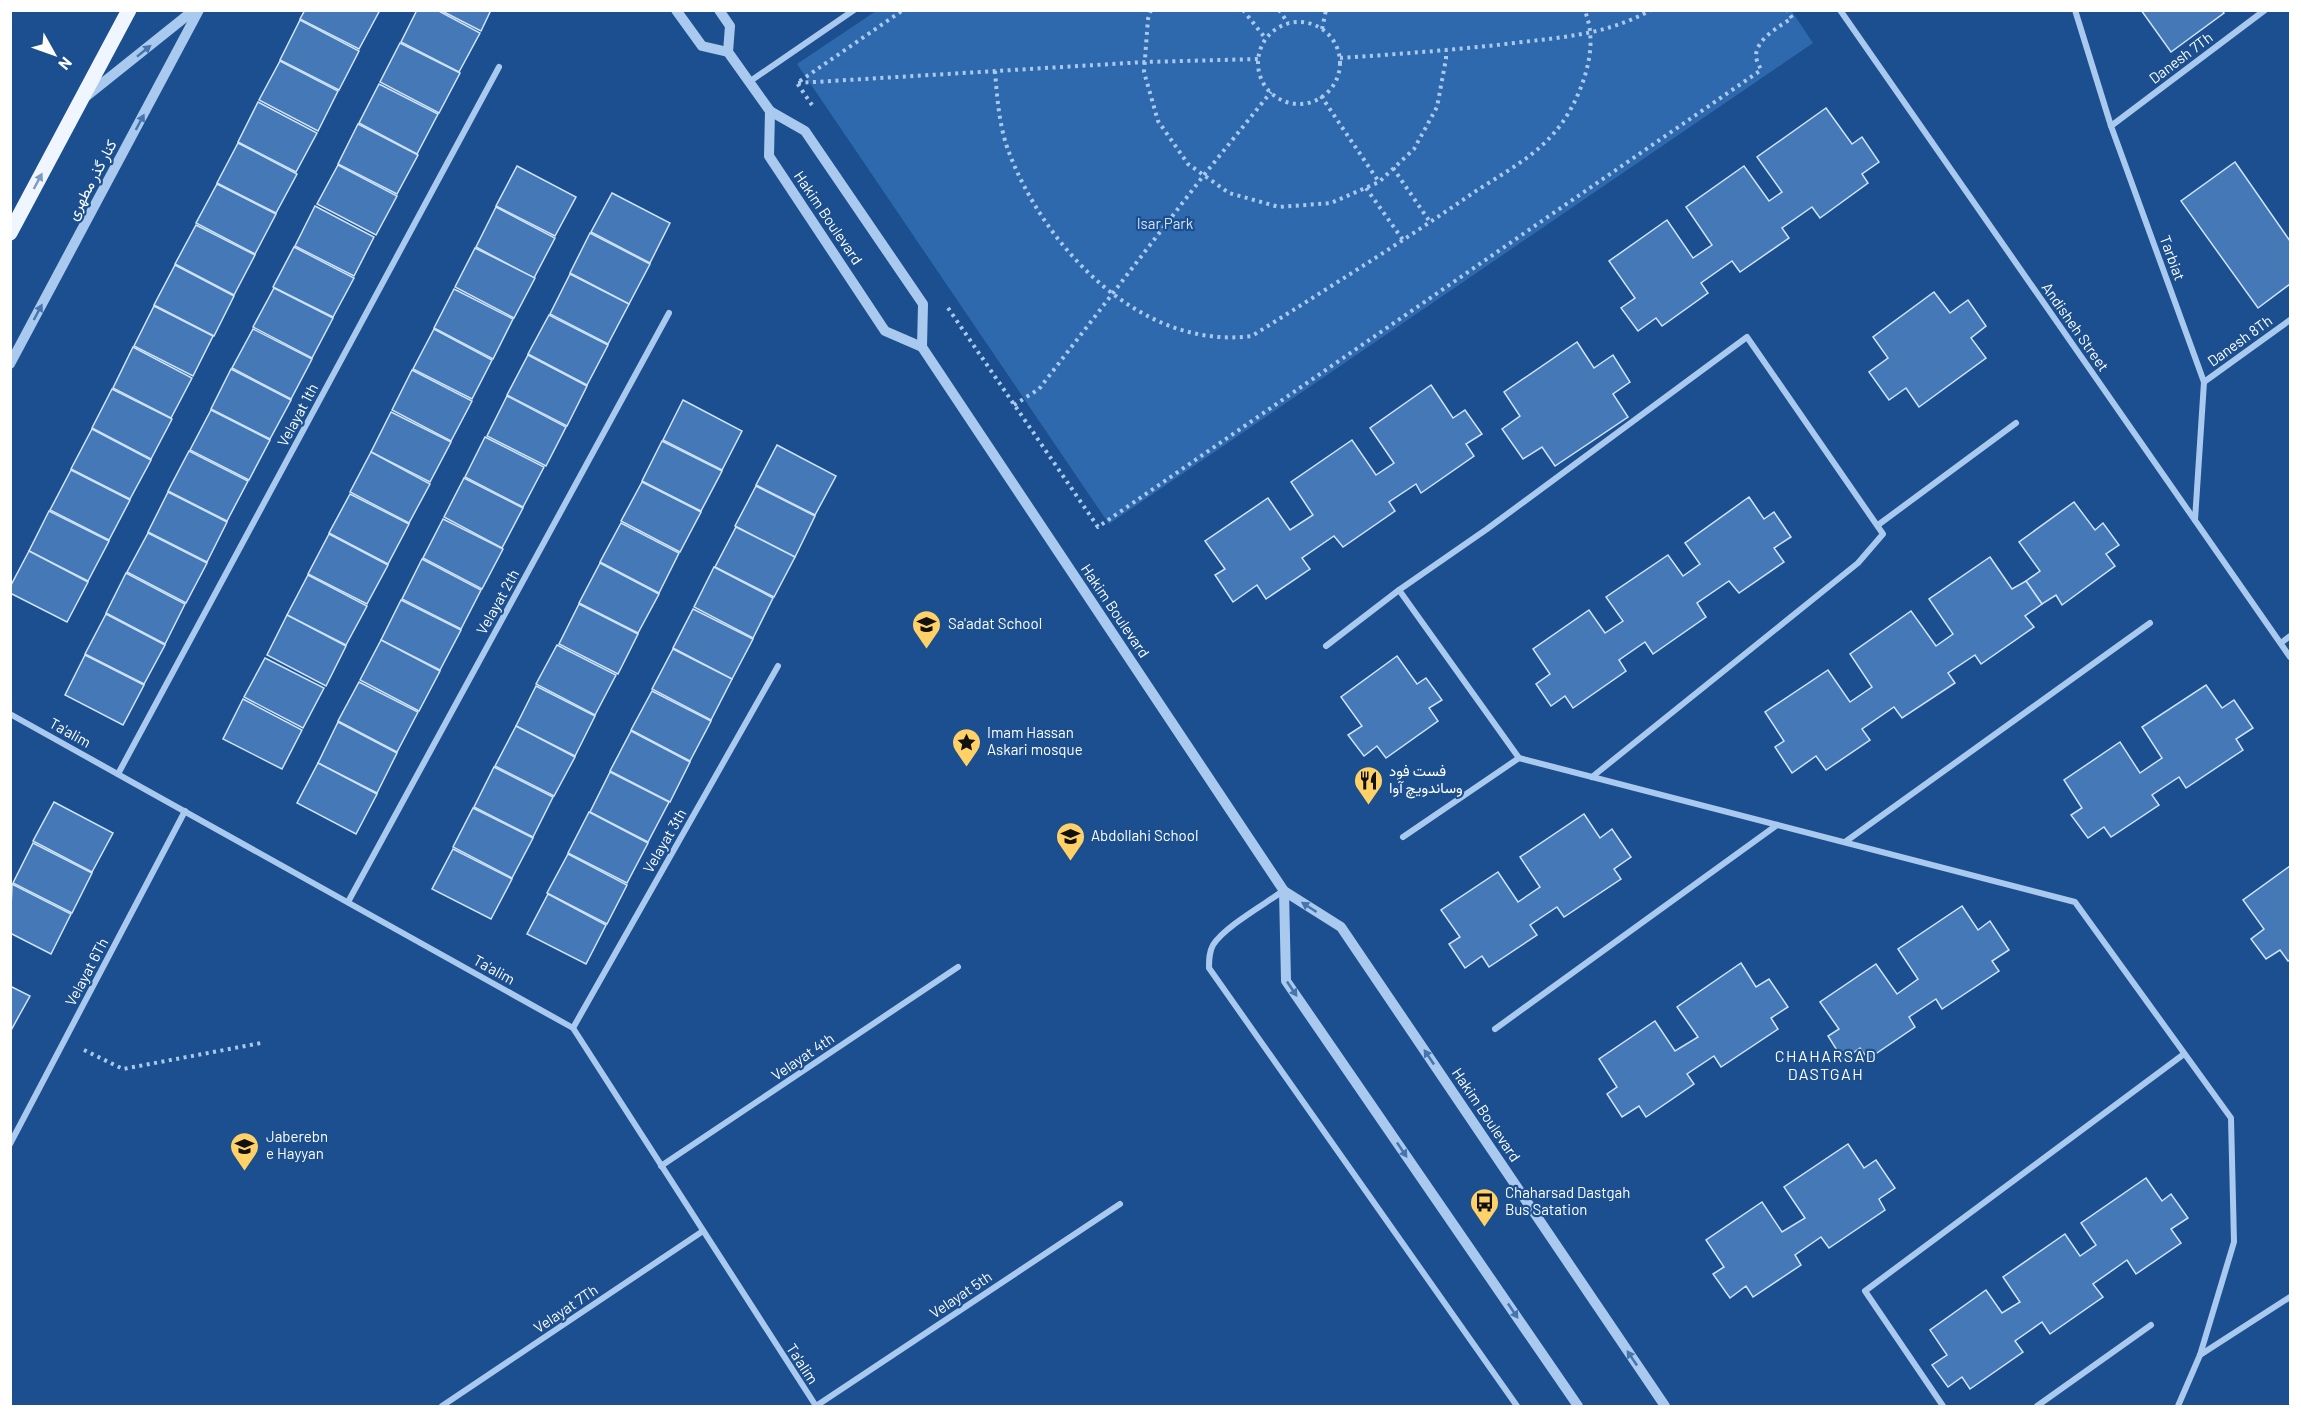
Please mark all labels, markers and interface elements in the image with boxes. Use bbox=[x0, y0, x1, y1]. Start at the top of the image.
north arrow bbox=[24, 24, 84, 84]
street label: Danesh 7Th bbox=[2145, 28, 2216, 87]
one-way arrow bbox=[136, 45, 151, 57]
text: N bbox=[55, 54, 77, 74]
one-way arrow bbox=[135, 113, 145, 130]
street label: کنار گذر مطهری bbox=[62, 136, 122, 224]
street label: Hakim Boulevard bbox=[791, 167, 867, 268]
one-way arrow bbox=[33, 172, 43, 189]
park label: Isar Park bbox=[1137, 214, 1194, 232]
street label: Tarbiat bbox=[2157, 233, 2189, 283]
street label: Andisheh Street bbox=[2039, 279, 2113, 374]
one-way arrow bbox=[33, 304, 43, 321]
street label: Danesh 8Th bbox=[2204, 311, 2275, 370]
street label: Velayat 1th bbox=[273, 380, 321, 449]
street label: Hakim Boulevard bbox=[1078, 560, 1154, 661]
street label: Velayat 2th bbox=[472, 566, 522, 637]
school or university icon: Sa'adat School bbox=[911, 608, 943, 650]
place label: Sa'adat School bbox=[948, 614, 1042, 632]
street label: Ta'alim bbox=[47, 713, 94, 751]
place label: Imam Hassan Askari mosque bbox=[987, 723, 1083, 758]
place icon: Imam Hassan Askari mosque bbox=[950, 726, 982, 768]
place label: فست فود وساندویچ آوا bbox=[1389, 761, 1463, 799]
restaurant icon: فست فود وساندویچ آوا bbox=[1352, 764, 1384, 806]
street label: Velayat 3th bbox=[639, 805, 690, 876]
school or university icon: Abdollahi School bbox=[1054, 820, 1086, 862]
place label: Abdollahi School bbox=[1091, 826, 1198, 844]
one-way arrow bbox=[1301, 901, 1317, 912]
street label: Velayat 6Th bbox=[61, 935, 112, 1009]
street label: Ta'alim bbox=[471, 950, 518, 988]
one-way arrow bbox=[1286, 981, 1298, 997]
street label: Velayat 4th bbox=[768, 1029, 837, 1084]
district label: CHAHARSAD DASTGAH bbox=[1775, 1046, 1877, 1083]
one-way arrow bbox=[1424, 1049, 1435, 1065]
street label: Hakim Boulevard bbox=[1449, 1064, 1525, 1165]
place label: Jaberebn e Hayyan bbox=[266, 1127, 328, 1162]
school or university icon: Jaberebn e Hayyan bbox=[229, 1130, 261, 1172]
one-way arrow bbox=[1396, 1142, 1407, 1158]
place label: Chaharsad Dastgah Bus Satation bbox=[1505, 1183, 1630, 1218]
bus stop icon: Chaharsad Dastgah Bus Satation bbox=[1468, 1186, 1500, 1228]
street label: Velayat 5th bbox=[926, 1267, 995, 1322]
street label: Velayat 7Th bbox=[530, 1280, 601, 1336]
one-way arrow bbox=[1507, 1302, 1519, 1318]
street label: Ta'alim bbox=[783, 1340, 823, 1387]
one-way arrow bbox=[1627, 1350, 1638, 1366]

